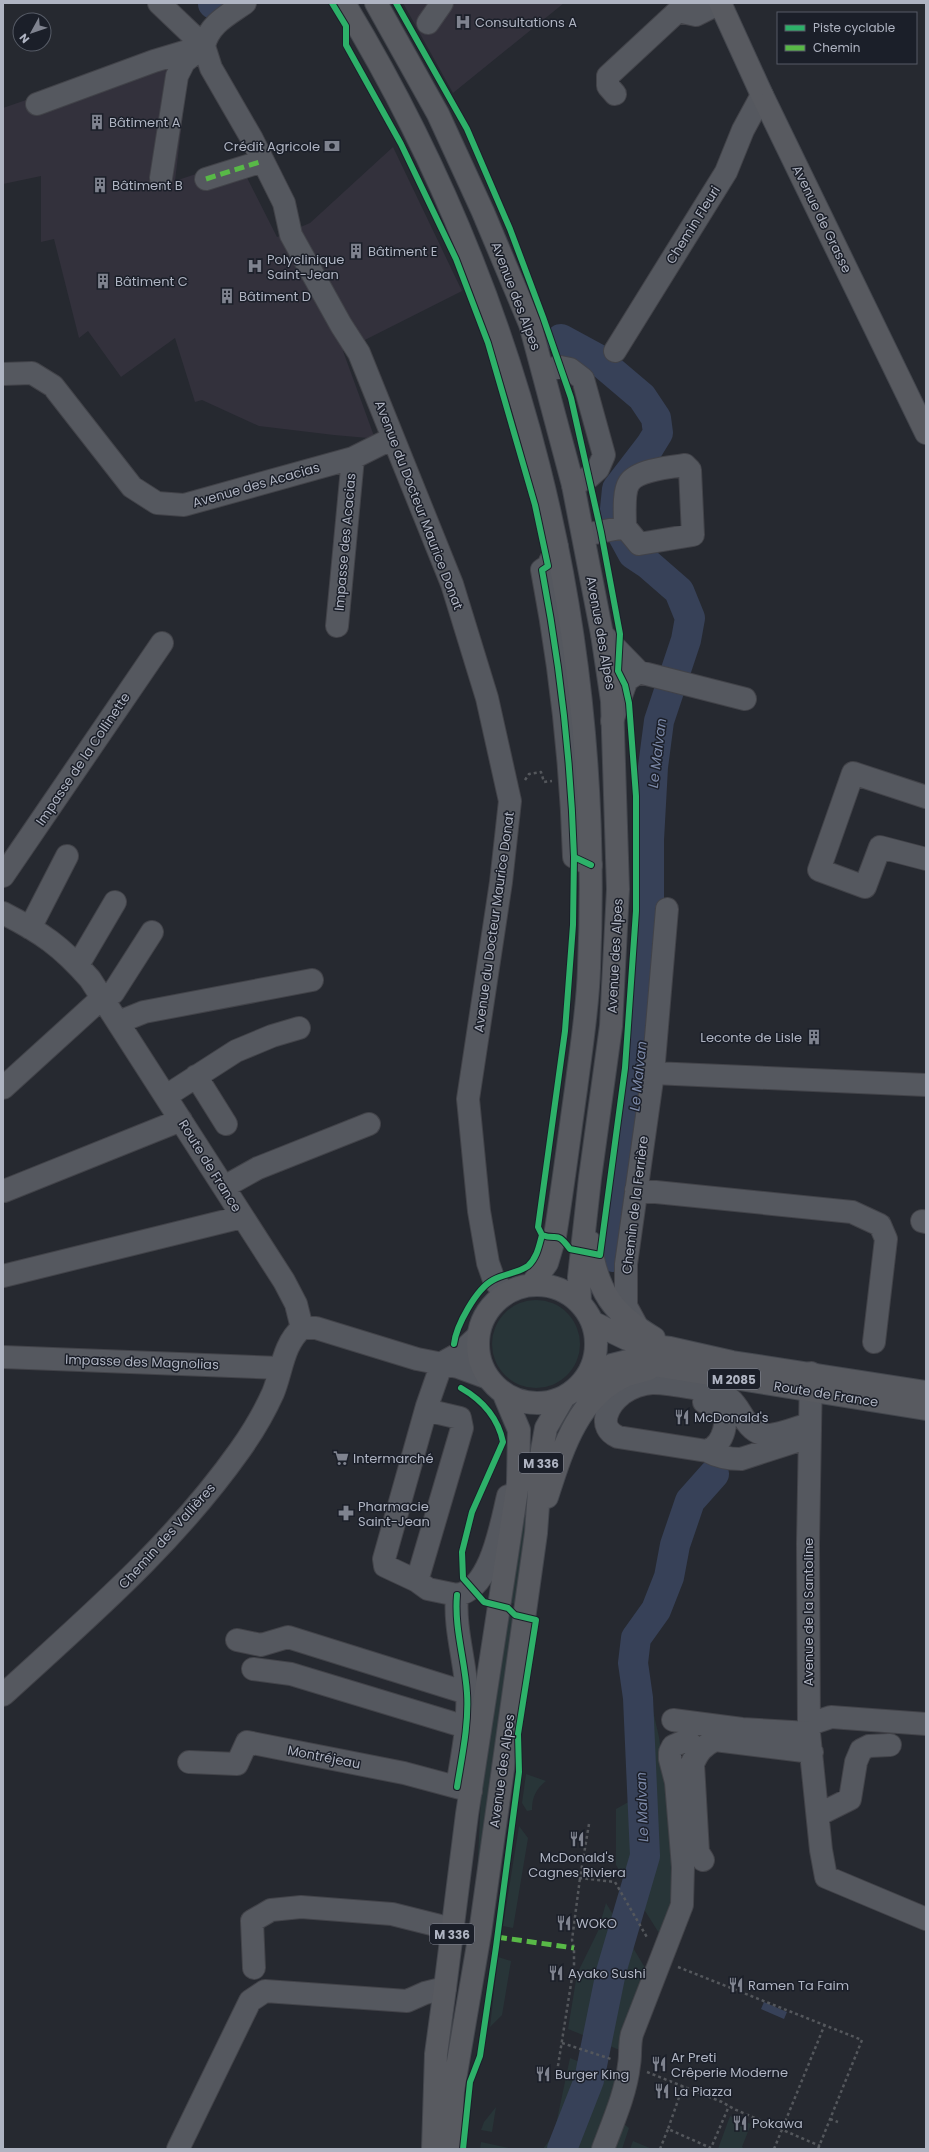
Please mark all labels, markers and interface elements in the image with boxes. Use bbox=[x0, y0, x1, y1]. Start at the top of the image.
north arrow bbox=[12, 12, 52, 52]
legend bbox=[777, 12, 917, 64]
hospital icon: Consultations A bbox=[454, 13, 472, 31]
place label: Consultations A bbox=[475, 13, 577, 32]
text: Piste cyclable bbox=[813, 19, 895, 36]
text: N bbox=[16, 30, 33, 47]
text: Chemin bbox=[813, 39, 860, 56]
building icon: Bâtiment A bbox=[88, 113, 106, 131]
place label: Bâtiment A bbox=[109, 113, 181, 132]
place label: Crédit Agricole bbox=[224, 137, 320, 156]
bank icon: Crédit Agricole bbox=[323, 137, 341, 155]
street label: Avenue de Grasse bbox=[788, 162, 856, 276]
building icon: Bâtiment B bbox=[91, 176, 109, 194]
place label: Bâtiment B bbox=[112, 176, 183, 195]
street label: Chemin Fleuri bbox=[661, 182, 725, 268]
street label: Avenue des Alpes bbox=[487, 239, 546, 353]
building icon: Bâtiment E bbox=[347, 242, 365, 260]
place label: Bâtiment E bbox=[368, 242, 437, 261]
place label: Polyclinique Saint-Jean bbox=[267, 250, 344, 284]
hospital icon: Polyclinique Saint-Jean bbox=[246, 257, 264, 275]
building icon: Bâtiment C bbox=[94, 272, 112, 290]
place label: Bâtiment C bbox=[115, 272, 188, 291]
building icon: Bâtiment D bbox=[218, 287, 236, 305]
place label: Bâtiment D bbox=[239, 287, 311, 306]
street label: Avenue du Docteur Maurice Donat bbox=[370, 398, 468, 613]
street label: Avenue des Acacias bbox=[190, 458, 322, 512]
street label: Impasse des Acacias bbox=[330, 472, 361, 612]
street label: Avenue des Alpes bbox=[582, 575, 620, 691]
street label: Impasse de la Collinette bbox=[31, 689, 135, 829]
water label: Le Malvan bbox=[643, 717, 671, 789]
street label: Avenue du Docteur Maurice Donat bbox=[469, 810, 519, 1034]
street label: Avenue des Alpes bbox=[603, 898, 628, 1014]
place label: Leconte de Lisle bbox=[700, 1028, 802, 1047]
building icon: Leconte de Lisle bbox=[805, 1028, 823, 1046]
water label: Le Malvan bbox=[624, 1040, 652, 1112]
street label: Route de France bbox=[174, 1116, 246, 1216]
street label: Chemin de la Ferrière bbox=[617, 1135, 653, 1275]
street label: Impasse des Magnolias bbox=[65, 1350, 219, 1374]
road number: M 2085 bbox=[708, 1369, 760, 1389]
street label: Route de France bbox=[772, 1376, 880, 1412]
restaurant icon: McDonald's bbox=[673, 1408, 691, 1426]
place label: McDonald's bbox=[694, 1408, 769, 1427]
supermarket icon: Intermarché bbox=[332, 1449, 350, 1467]
place label: Intermarché bbox=[353, 1449, 433, 1468]
road number: M 336 bbox=[519, 1453, 563, 1473]
street label: Chemin des Vallières bbox=[114, 1479, 220, 1593]
place label: Pharmacie Saint-Jean bbox=[358, 1497, 430, 1531]
pharmacy icon: Pharmacie Saint-Jean bbox=[337, 1504, 355, 1522]
street label: Avenue de la Santoline bbox=[799, 1538, 818, 1686]
street label: Avenue des Alpes bbox=[485, 1713, 519, 1829]
street label: Montréjeau bbox=[286, 1741, 362, 1773]
water label: Le Malvan bbox=[631, 1772, 653, 1842]
restaurant icon: McDonald's Cagnes Riviera bbox=[568, 1830, 586, 1848]
place label: McDonald's Cagnes Riviera bbox=[528, 1848, 626, 1882]
restaurant icon: WOKO bbox=[555, 1914, 573, 1932]
place label: WOKO bbox=[576, 1914, 617, 1933]
road number: M 336 bbox=[430, 1924, 474, 1944]
restaurant icon: Ayako Sushi bbox=[547, 1964, 565, 1982]
place label: Ayako Sushi bbox=[568, 1964, 646, 1983]
restaurant icon: Ramen Ta Faim bbox=[727, 1976, 745, 1994]
place label: Ramen Ta Faim bbox=[748, 1976, 849, 1995]
place label: Ar Preti Crêperie Moderne bbox=[671, 2048, 788, 2082]
restaurant icon: Ar Preti Crêperie Moderne bbox=[650, 2055, 668, 2073]
restaurant icon: Burger King bbox=[534, 2065, 552, 2083]
place label: Burger King bbox=[555, 2065, 629, 2084]
restaurant icon: La Piazza bbox=[653, 2082, 671, 2100]
place label: La Piazza bbox=[674, 2082, 732, 2101]
restaurant icon: Pokawa bbox=[731, 2114, 749, 2132]
place label: Pokawa bbox=[752, 2114, 803, 2133]

